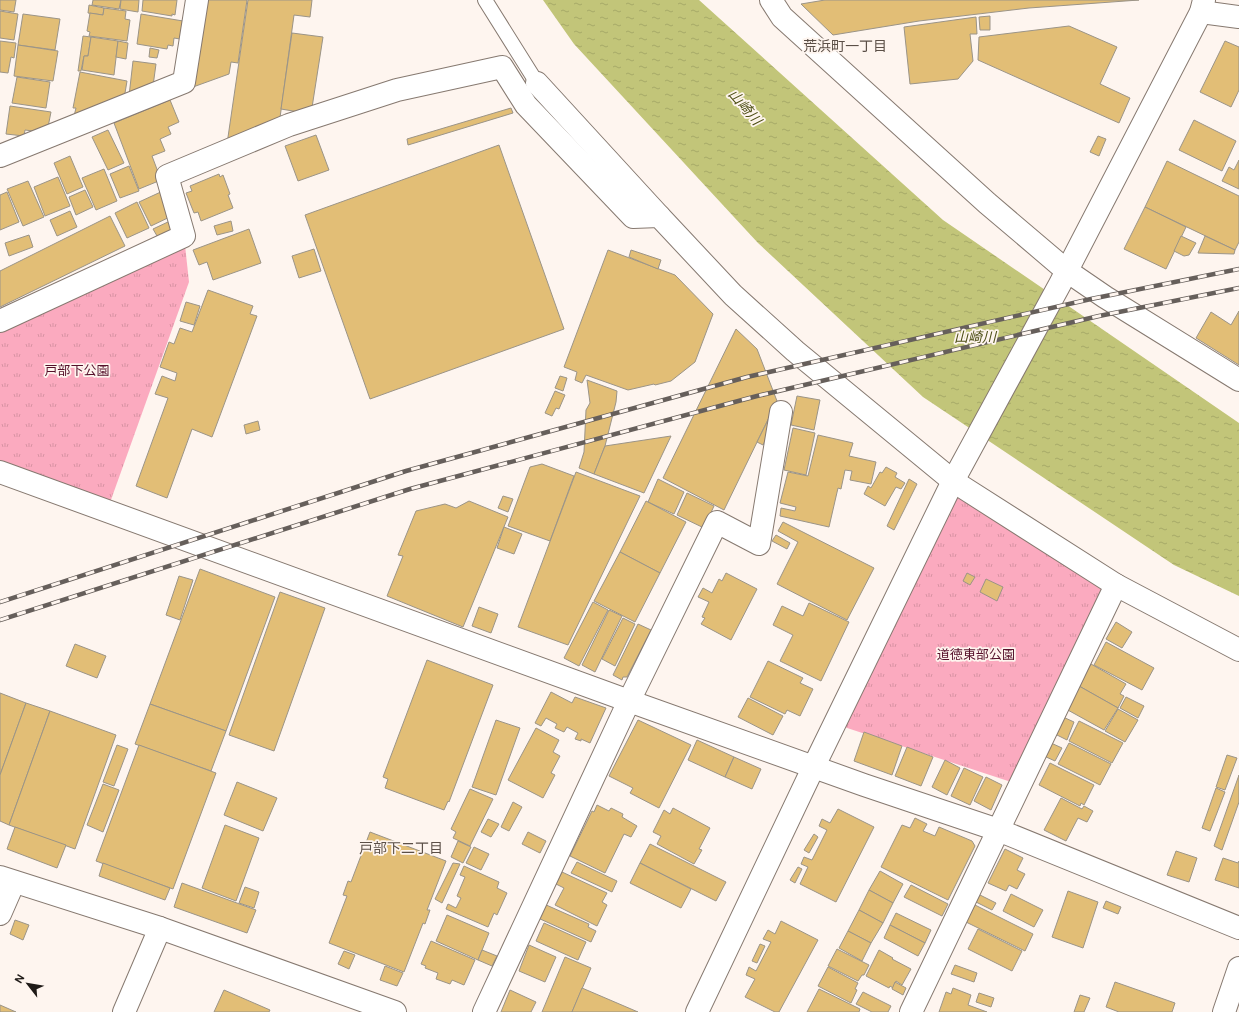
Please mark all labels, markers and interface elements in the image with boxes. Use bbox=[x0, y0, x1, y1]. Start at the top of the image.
district label: 荒浜町一丁目 bbox=[803, 37, 887, 55]
water label: 山崎川 bbox=[724, 85, 767, 130]
water label: 山崎川 bbox=[954, 328, 998, 346]
park label: 戸部下公園 bbox=[44, 362, 110, 379]
park label: 道徳東部公園 bbox=[937, 646, 1015, 663]
district label: 戸部下二丁目 bbox=[359, 839, 443, 857]
north arrow bbox=[8, 964, 48, 1004]
text: N bbox=[11, 972, 27, 986]

